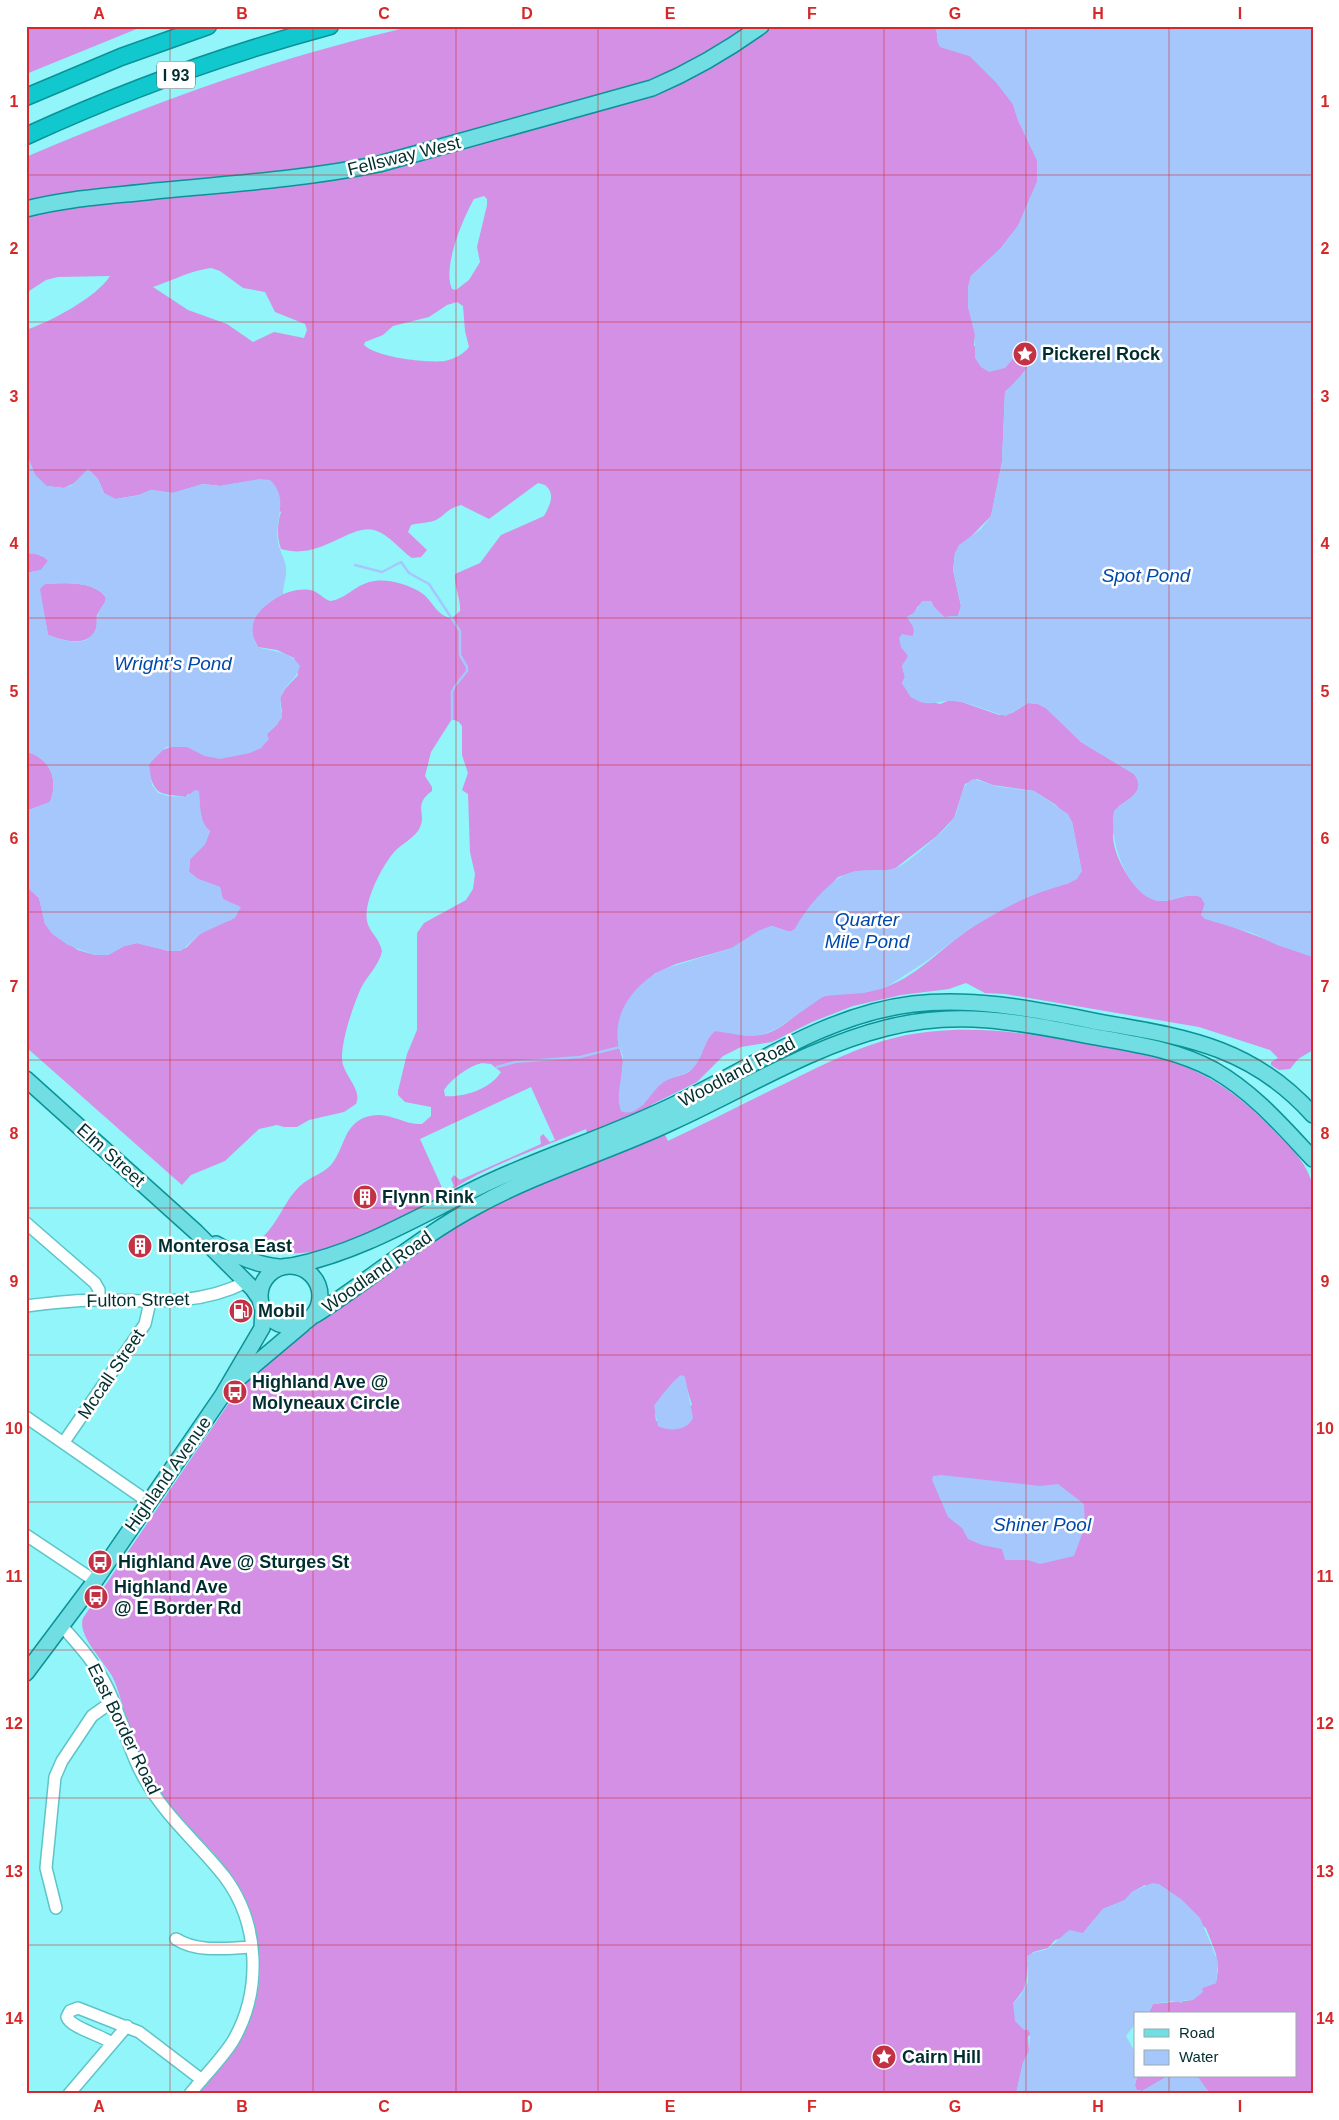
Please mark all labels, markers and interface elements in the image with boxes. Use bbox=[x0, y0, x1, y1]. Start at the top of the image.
text: A bbox=[93, 5, 105, 22]
text: B bbox=[236, 5, 248, 22]
text: C bbox=[378, 5, 390, 22]
text: D bbox=[521, 5, 533, 22]
text: E bbox=[665, 5, 676, 22]
text: F bbox=[807, 5, 817, 22]
text: G bbox=[949, 5, 961, 22]
text: H bbox=[1092, 5, 1104, 22]
text: I bbox=[1238, 5, 1242, 22]
road number: I 93 bbox=[157, 62, 195, 88]
text: 1 bbox=[10, 93, 19, 110]
text: 1 bbox=[1321, 93, 1330, 110]
street label: Fellsway West bbox=[345, 132, 463, 180]
text: 2 bbox=[10, 240, 19, 257]
text: 2 bbox=[1321, 240, 1330, 257]
place icon: Pickerel Rock bbox=[1012, 341, 1038, 367]
place label: Pickerel Rock bbox=[1042, 344, 1161, 364]
text: 3 bbox=[10, 388, 19, 405]
text: 3 bbox=[1321, 388, 1330, 405]
text: 4 bbox=[10, 535, 19, 552]
text: 4 bbox=[1321, 535, 1330, 552]
water label: Spot Pond bbox=[1102, 565, 1192, 586]
water label: Wright's Pond bbox=[114, 653, 233, 674]
text: 5 bbox=[10, 683, 19, 700]
text: 5 bbox=[1321, 683, 1330, 700]
text: 6 bbox=[10, 830, 19, 847]
text: 6 bbox=[1321, 830, 1330, 847]
water label: Quarter Mile Pond bbox=[825, 909, 911, 952]
text: 7 bbox=[10, 978, 19, 995]
text: 7 bbox=[1321, 978, 1330, 995]
street label: Woodland Road bbox=[675, 1033, 799, 1111]
street label: Elm Street bbox=[73, 1119, 149, 1191]
text: 8 bbox=[10, 1125, 19, 1142]
text: 8 bbox=[1321, 1125, 1330, 1142]
building icon: Flynn Rink bbox=[352, 1184, 378, 1210]
place label: Flynn Rink bbox=[382, 1187, 475, 1207]
street label: Woodland Road bbox=[319, 1227, 435, 1317]
building icon: Monterosa East bbox=[127, 1233, 153, 1259]
place label: Monterosa East bbox=[158, 1236, 292, 1256]
text: 9 bbox=[10, 1273, 19, 1290]
text: 9 bbox=[1321, 1273, 1330, 1290]
street label: Fulton Street bbox=[86, 1289, 190, 1311]
fuel station icon: Mobil bbox=[228, 1298, 254, 1324]
place label: Mobil bbox=[258, 1301, 305, 1321]
street label: Mccall Street bbox=[74, 1325, 148, 1423]
place label: Highland Ave @ Molyneaux Circle bbox=[252, 1372, 400, 1413]
bus stop icon: Highland Ave @ Molyneaux Circle bbox=[222, 1379, 248, 1405]
street label: Highland Avenue bbox=[121, 1413, 215, 1535]
text: 10 bbox=[5, 1420, 23, 1437]
text: 10 bbox=[1316, 1420, 1334, 1437]
water label: Shiner Pool bbox=[993, 1514, 1092, 1535]
bus stop icon: Highland Ave @ Sturges St bbox=[87, 1549, 113, 1575]
place label: Highland Ave @ Sturges St bbox=[118, 1552, 349, 1572]
text: 11 bbox=[6, 1568, 23, 1585]
text: 11 bbox=[1317, 1568, 1334, 1585]
place label: Highland Ave @ E Border Rd bbox=[114, 1577, 242, 1618]
bus stop icon: Highland Ave @ E Border Rd bbox=[83, 1584, 109, 1610]
street label: East Border Road bbox=[84, 1660, 164, 1798]
text: 12 bbox=[5, 1715, 23, 1732]
text: 12 bbox=[1316, 1715, 1334, 1732]
text: 13 bbox=[5, 1863, 23, 1880]
text: 13 bbox=[1316, 1863, 1334, 1880]
text: 14 bbox=[5, 2010, 23, 2027]
text: 14 bbox=[1316, 2010, 1334, 2027]
legend bbox=[1134, 2012, 1296, 2078]
text: Road bbox=[1179, 2024, 1215, 2041]
place icon: Cairn Hill bbox=[871, 2044, 897, 2070]
place label: Cairn Hill bbox=[902, 2047, 981, 2067]
text: Water bbox=[1179, 2048, 1218, 2065]
text: A bbox=[93, 2098, 105, 2115]
text: B bbox=[236, 2098, 248, 2115]
text: C bbox=[378, 2098, 390, 2115]
text: D bbox=[521, 2098, 533, 2115]
text: E bbox=[665, 2098, 676, 2115]
text: F bbox=[807, 2098, 817, 2115]
text: G bbox=[949, 2098, 961, 2115]
text: H bbox=[1092, 2098, 1104, 2115]
text: I bbox=[1238, 2098, 1242, 2115]

